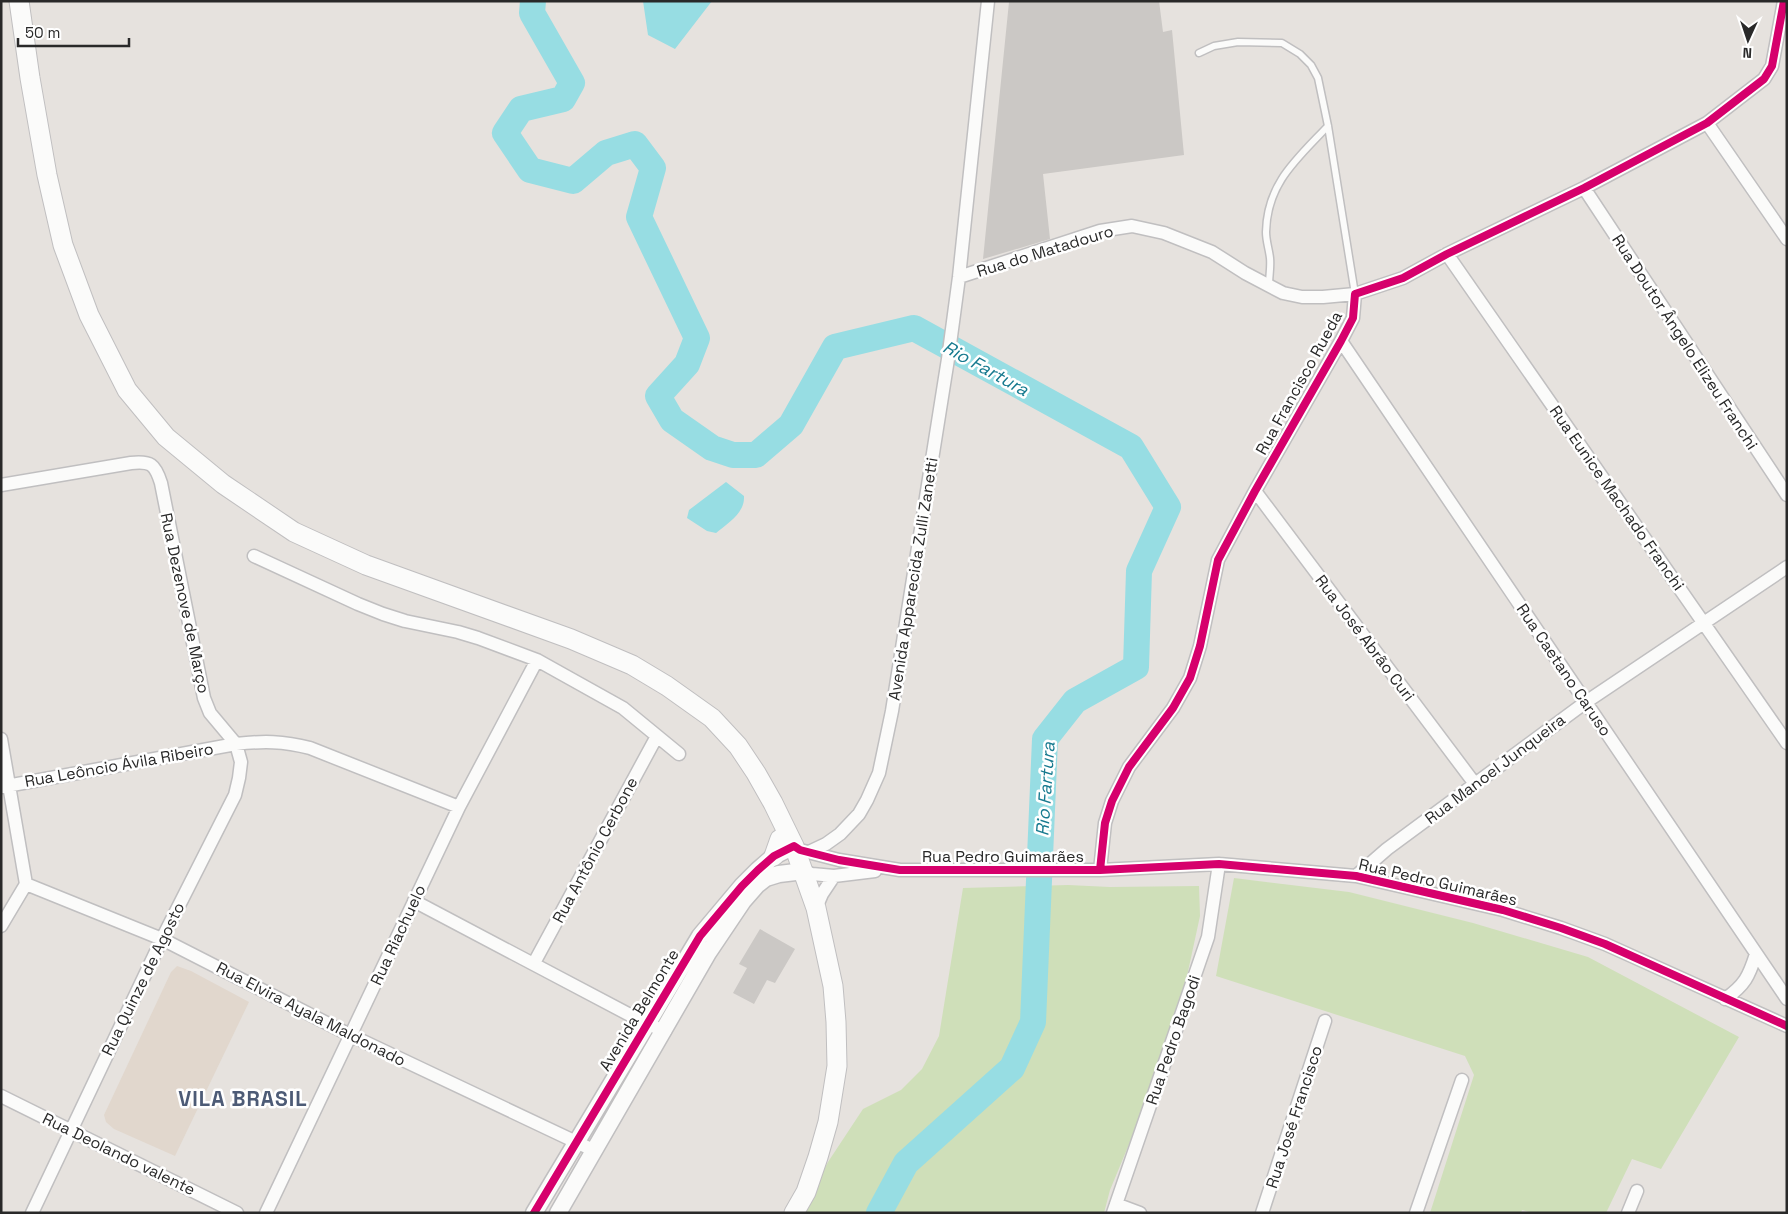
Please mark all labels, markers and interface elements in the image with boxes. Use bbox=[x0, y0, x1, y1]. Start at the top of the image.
scale bar bbox=[18, 15, 129, 47]
north arrow bbox=[1723, 15, 1773, 65]
text: 50 m bbox=[25, 23, 60, 42]
text: N bbox=[1742, 44, 1752, 62]
street label: Rua do Matadouro bbox=[974, 220, 1116, 282]
street label: Rua Doutor Ângelo Elizeu Franchi bbox=[1607, 230, 1763, 454]
street label: Rua Francisco Rueda bbox=[1251, 308, 1347, 458]
water label: Rio Fartura bbox=[939, 335, 1033, 401]
street label: Rua Eunice Machado Franchi bbox=[1545, 401, 1689, 595]
street label: Avenida Apparecida Zulli Zanetti bbox=[883, 456, 943, 702]
street label: Rua Dezenove de Março bbox=[156, 511, 214, 695]
street label: Rua José Abrão Curi bbox=[1311, 571, 1419, 705]
street label: Rua Caetano Caruso bbox=[1512, 600, 1616, 740]
street label: Rua Manoel Junqueira bbox=[1421, 709, 1569, 829]
street label: Rua Leôncio Ávila Ribeiro bbox=[23, 738, 215, 792]
water label: Rio Fartura bbox=[1030, 740, 1060, 837]
street label: Rua Antônio Cerbone bbox=[548, 773, 642, 927]
street label: Rua Pedro Guimarães bbox=[922, 846, 1084, 867]
street label: Rua Pedro Guimarães bbox=[1357, 854, 1519, 910]
street label: Rua Riachuelo bbox=[366, 881, 430, 989]
street label: Rua Quinze de Agosto bbox=[97, 899, 189, 1059]
street label: Avenida Belmonte bbox=[594, 945, 684, 1075]
street label: Rua Elvira Ayala Maldonado bbox=[213, 957, 409, 1071]
street label: Rua Pedro Bagodi bbox=[1141, 972, 1205, 1108]
street label: Rua José Francisco bbox=[1261, 1043, 1327, 1191]
district label: VILA BRASIL bbox=[178, 1085, 308, 1112]
street label: Rua Deolando valente bbox=[39, 1108, 199, 1200]

